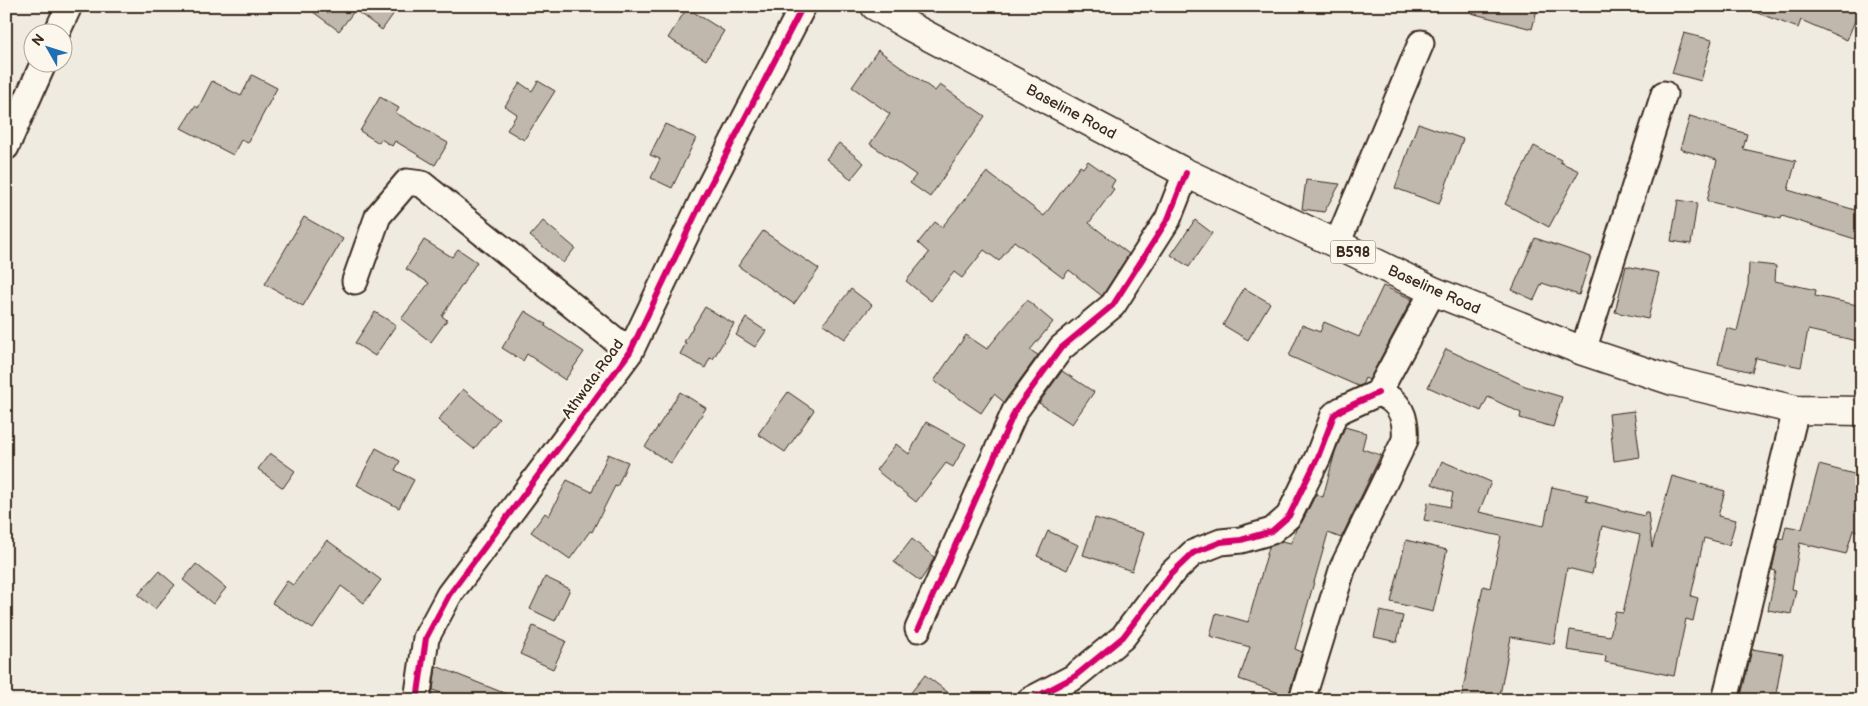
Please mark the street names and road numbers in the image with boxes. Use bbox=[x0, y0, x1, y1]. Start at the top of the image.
street label: Baseline Road bbox=[1023, 80, 1119, 144]
road number: B598 bbox=[1330, 240, 1376, 264]
street label: Baseline Road bbox=[1385, 261, 1483, 319]
street label: Athwata Road bbox=[558, 336, 628, 422]

